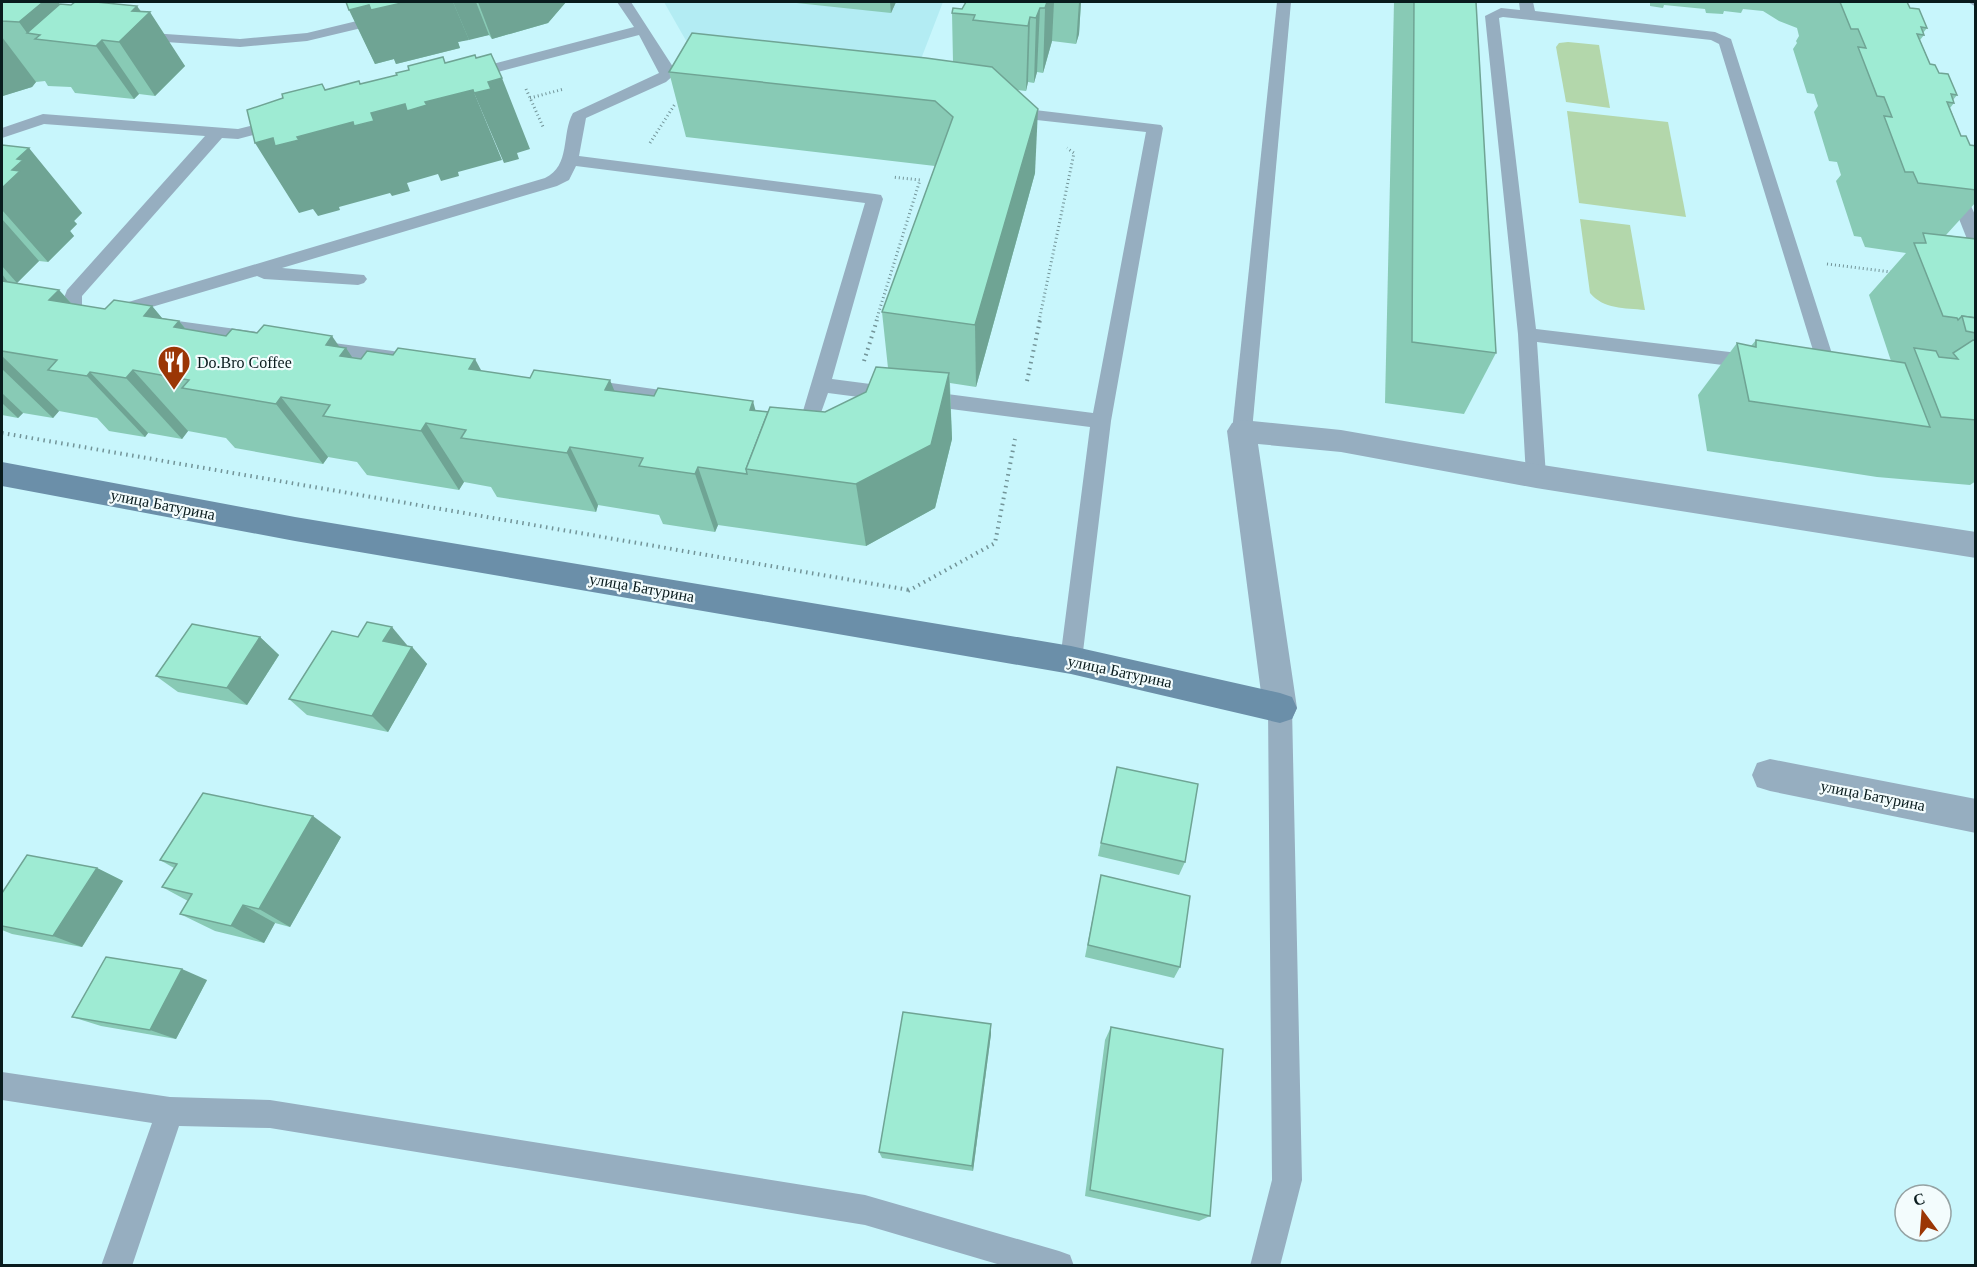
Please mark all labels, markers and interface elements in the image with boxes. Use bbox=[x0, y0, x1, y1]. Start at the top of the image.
restaurant icon: Do.Bro Coffee bbox=[156, 344, 192, 391]
place label: Do.Bro Coffee bbox=[197, 354, 292, 371]
street label: улица Батурина bbox=[109, 486, 217, 524]
street label: улица Батурина bbox=[588, 570, 696, 606]
street label: улица Батурина bbox=[1066, 652, 1174, 692]
street label: улица Батурина bbox=[1819, 777, 1927, 815]
north arrow bbox=[1893, 1183, 1953, 1243]
text: С bbox=[1911, 1189, 1927, 1209]

